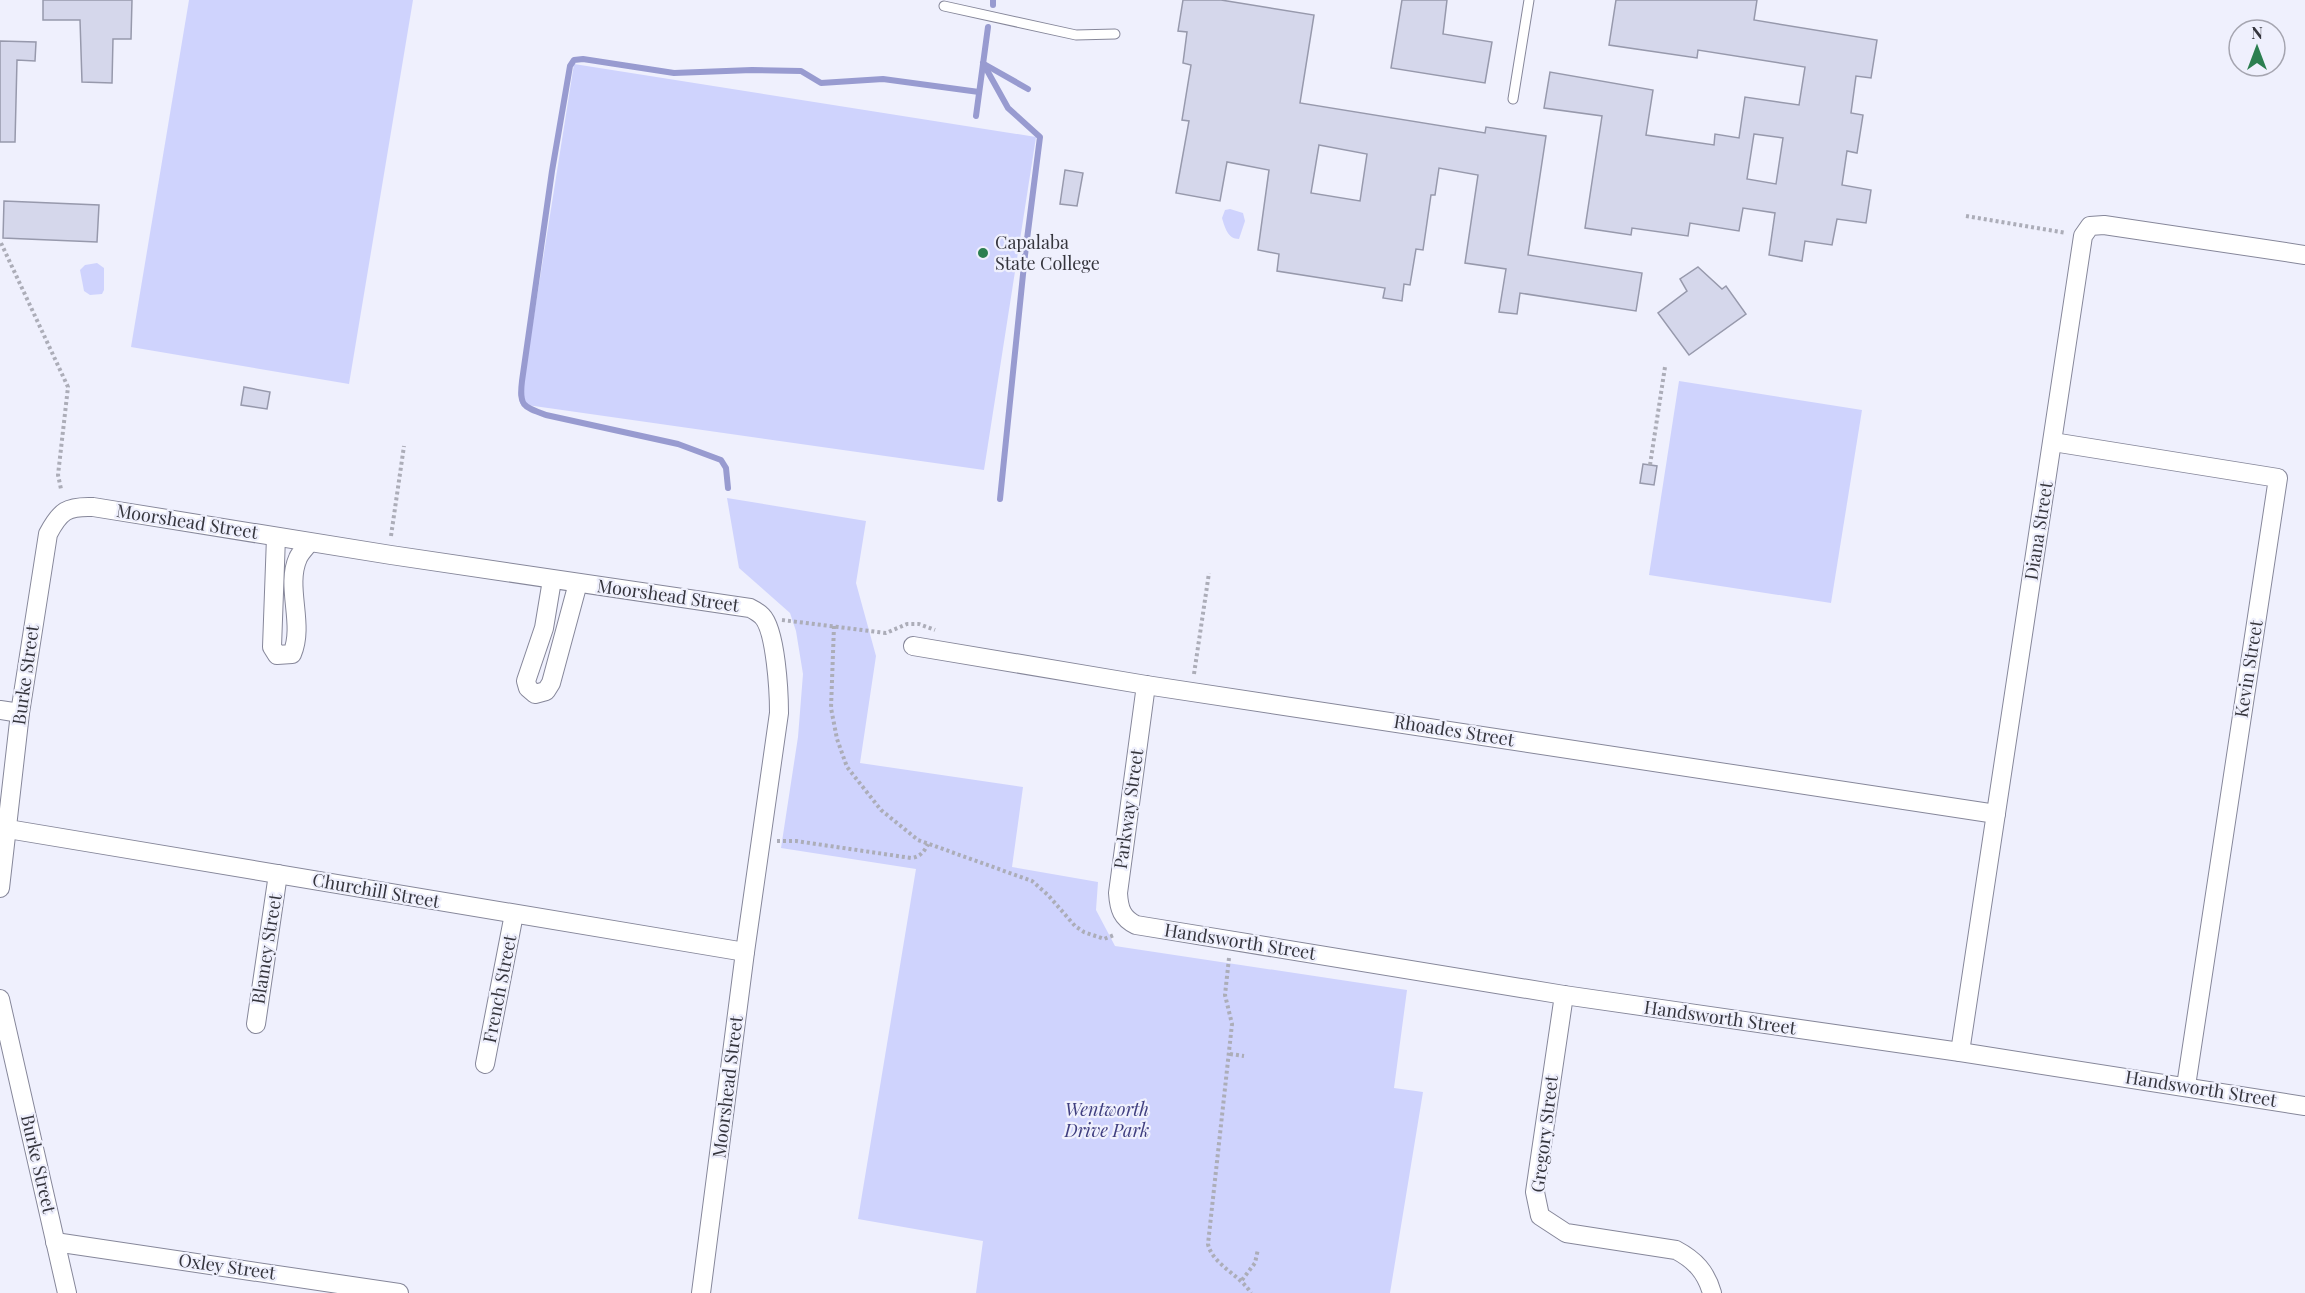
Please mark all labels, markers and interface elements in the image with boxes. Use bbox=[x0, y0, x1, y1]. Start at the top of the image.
north arrow bbox=[2227, 18, 2287, 78]
text: N bbox=[2251, 22, 2263, 43]
place label: Capalaba State College bbox=[995, 230, 1100, 275]
marker: Capalaba State College bbox=[976, 246, 990, 260]
street label: Diana Street bbox=[2018, 479, 2058, 582]
street label: Moorshead Street bbox=[115, 498, 260, 544]
street label: Moorshead Street bbox=[596, 573, 741, 617]
street label: Kevin Street bbox=[2228, 618, 2268, 719]
street label: Burke Street bbox=[6, 623, 44, 726]
street label: Rhoades Street bbox=[1392, 709, 1517, 751]
street label: Parkway Street bbox=[1108, 747, 1148, 870]
street label: Churchill Street bbox=[311, 867, 442, 913]
street label: Blamey Street bbox=[245, 891, 287, 1006]
street label: Handsworth Street bbox=[1163, 917, 1318, 965]
street label: French Street bbox=[477, 932, 521, 1045]
street label: Handsworth Street bbox=[1643, 994, 1798, 1040]
street label: Moorshead Street bbox=[706, 1014, 748, 1159]
street label: Handsworth Street bbox=[2124, 1064, 2279, 1112]
street label: Gregory Street bbox=[1525, 1073, 1563, 1194]
park label: Wentworth Drive Park bbox=[1064, 1097, 1149, 1142]
street label: Burke Street bbox=[16, 1112, 62, 1216]
street label: Oxley Street bbox=[177, 1247, 278, 1285]

